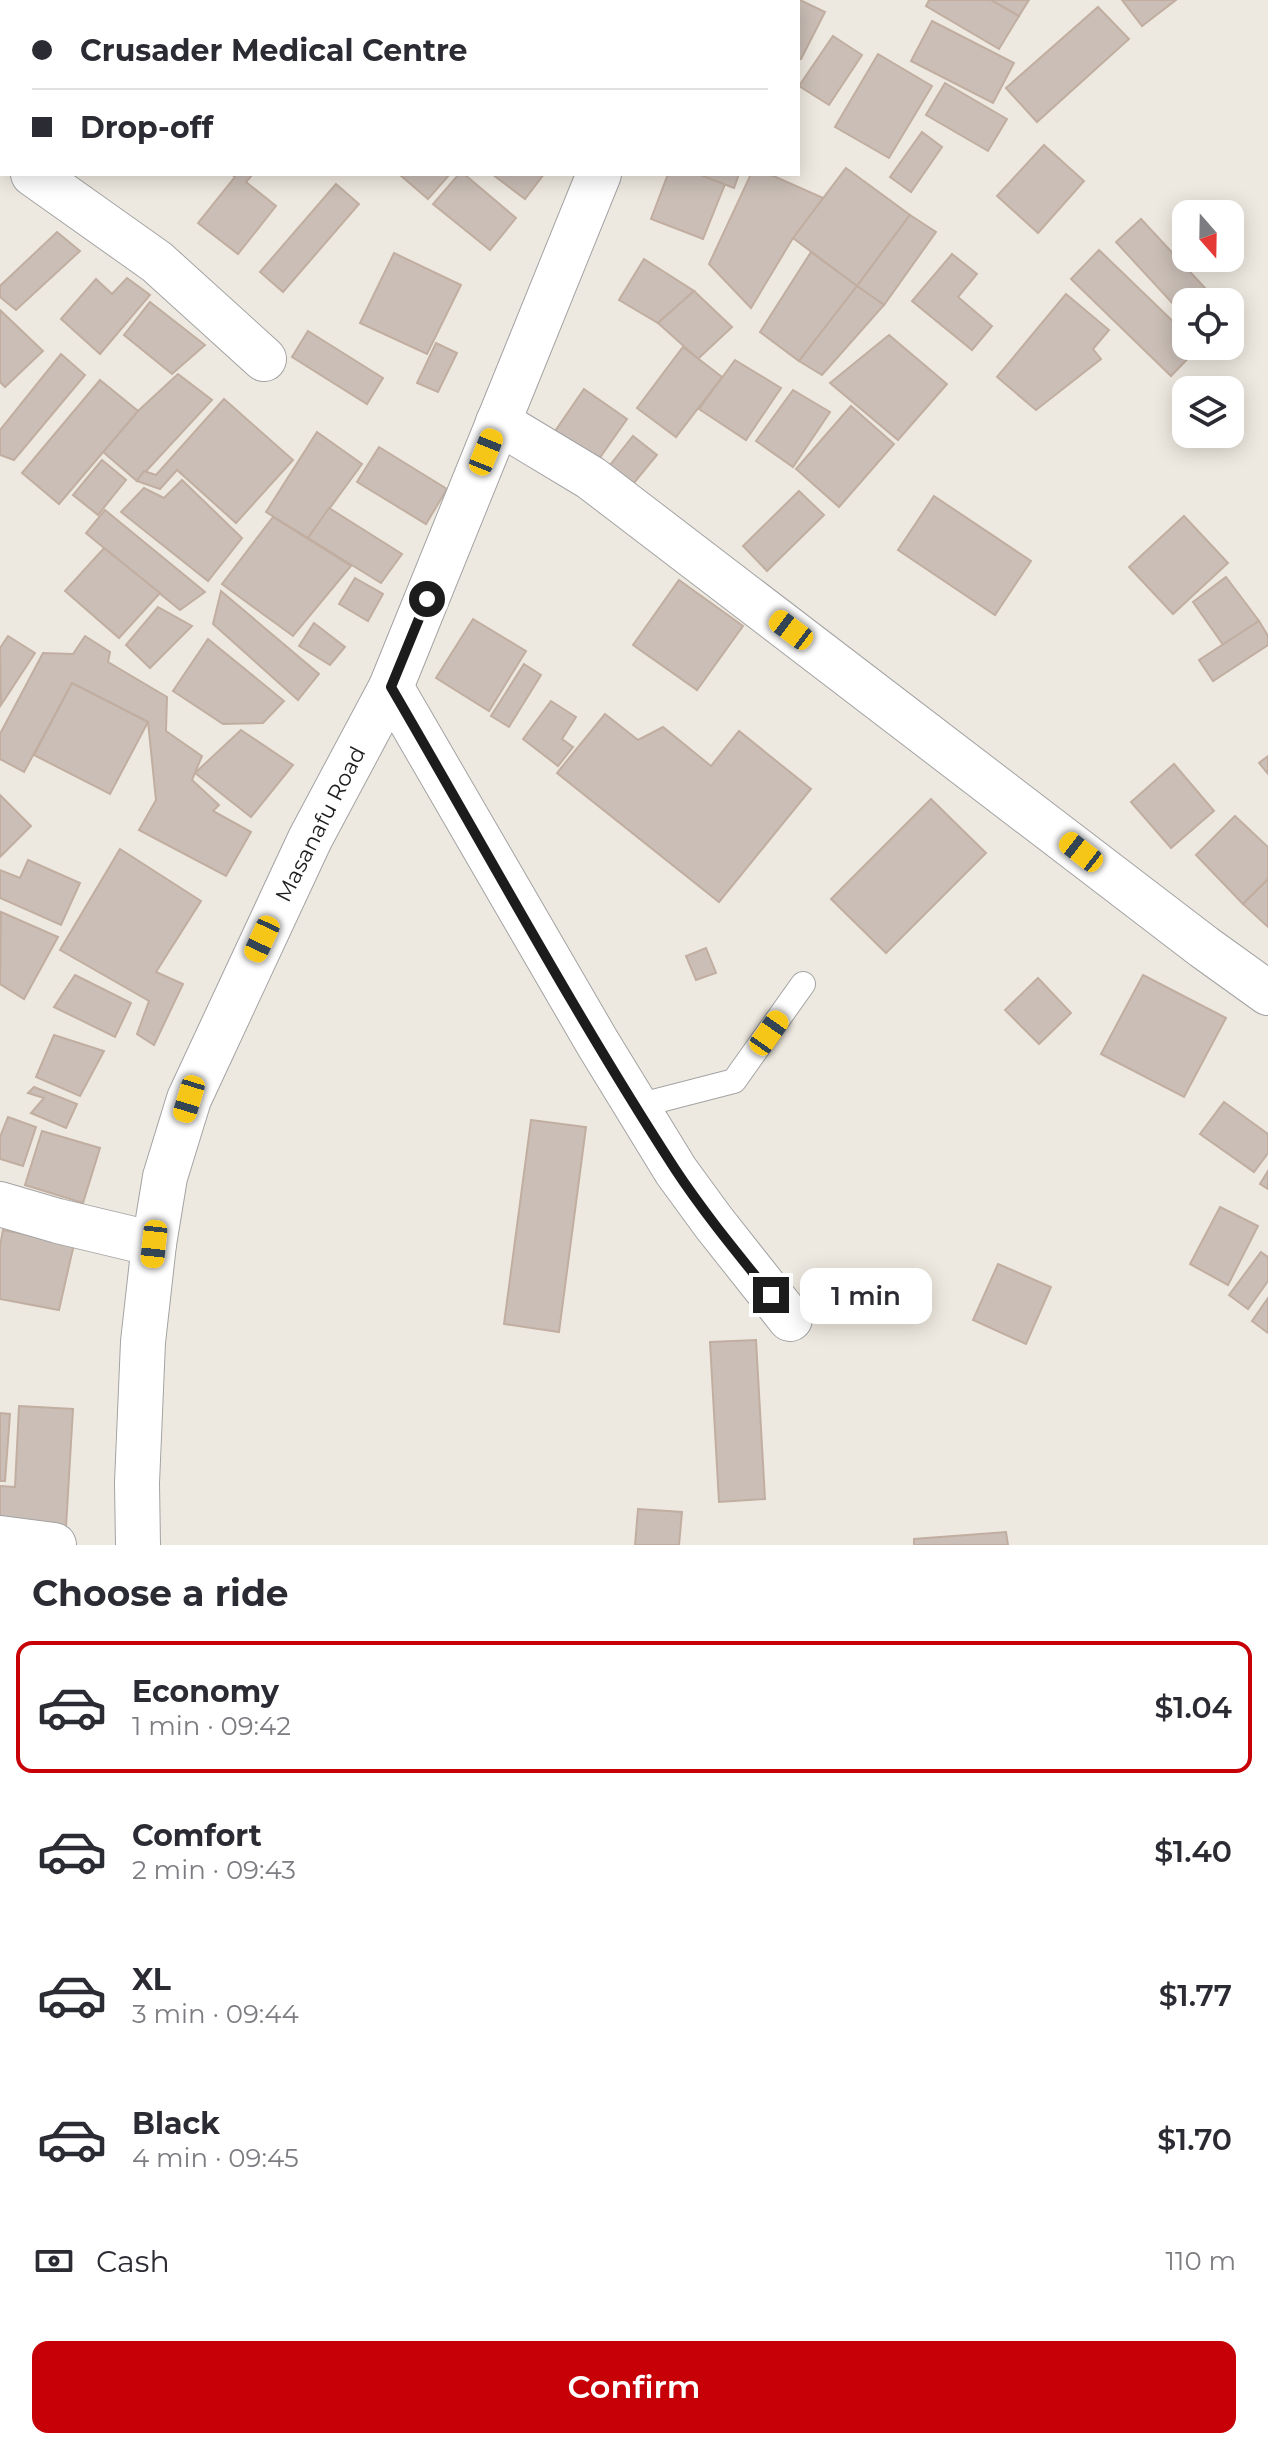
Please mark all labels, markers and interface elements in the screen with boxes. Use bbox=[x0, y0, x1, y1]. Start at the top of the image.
text: Crusader Medical Centre bbox=[80, 32, 468, 69]
text: Drop-off bbox=[80, 109, 213, 146]
north arrow bbox=[1172, 200, 1244, 272]
map controls bbox=[1172, 200, 1244, 448]
button: locate bbox=[1172, 288, 1244, 360]
button: layers bbox=[1172, 376, 1244, 448]
car bbox=[466, 425, 506, 479]
route start bbox=[409, 581, 445, 617]
car bbox=[765, 606, 817, 654]
street label: Masanafu Road bbox=[270, 742, 371, 907]
car bbox=[1055, 828, 1107, 876]
car bbox=[241, 912, 283, 966]
car bbox=[745, 1006, 793, 1060]
car bbox=[171, 1073, 207, 1125]
car bbox=[140, 1219, 168, 1269]
callout: 1 min bbox=[799, 1267, 931, 1323]
route end bbox=[753, 1277, 789, 1313]
text: 1 min bbox=[831, 1280, 901, 1312]
text: Choose a ride bbox=[32, 1571, 289, 1615]
icon: car bbox=[36, 1671, 108, 1743]
text: Economy bbox=[132, 1673, 279, 1710]
text: $1.04 bbox=[1154, 1689, 1232, 1726]
text: 1 min · 09:42 bbox=[132, 1710, 291, 1742]
icon: car bbox=[36, 1815, 108, 1887]
text: Comfort bbox=[132, 1817, 262, 1854]
text: $1.40 bbox=[1154, 1833, 1232, 1870]
text: 2 min · 09:43 bbox=[132, 1854, 296, 1886]
icon: car bbox=[36, 1959, 108, 2031]
text: XL bbox=[132, 1961, 171, 1998]
text: $1.77 bbox=[1159, 1977, 1232, 2014]
text: 3 min · 09:44 bbox=[132, 1998, 299, 2030]
icon: car bbox=[36, 2103, 108, 2175]
text: Black bbox=[132, 2105, 220, 2142]
text: $1.70 bbox=[1157, 2121, 1232, 2158]
text: 4 min · 09:45 bbox=[132, 2142, 299, 2174]
icon: cash bbox=[32, 2239, 76, 2283]
text: Cash bbox=[96, 2243, 170, 2280]
text: 110 m bbox=[1166, 2245, 1236, 2277]
button: Confirm bbox=[32, 2341, 1236, 2433]

